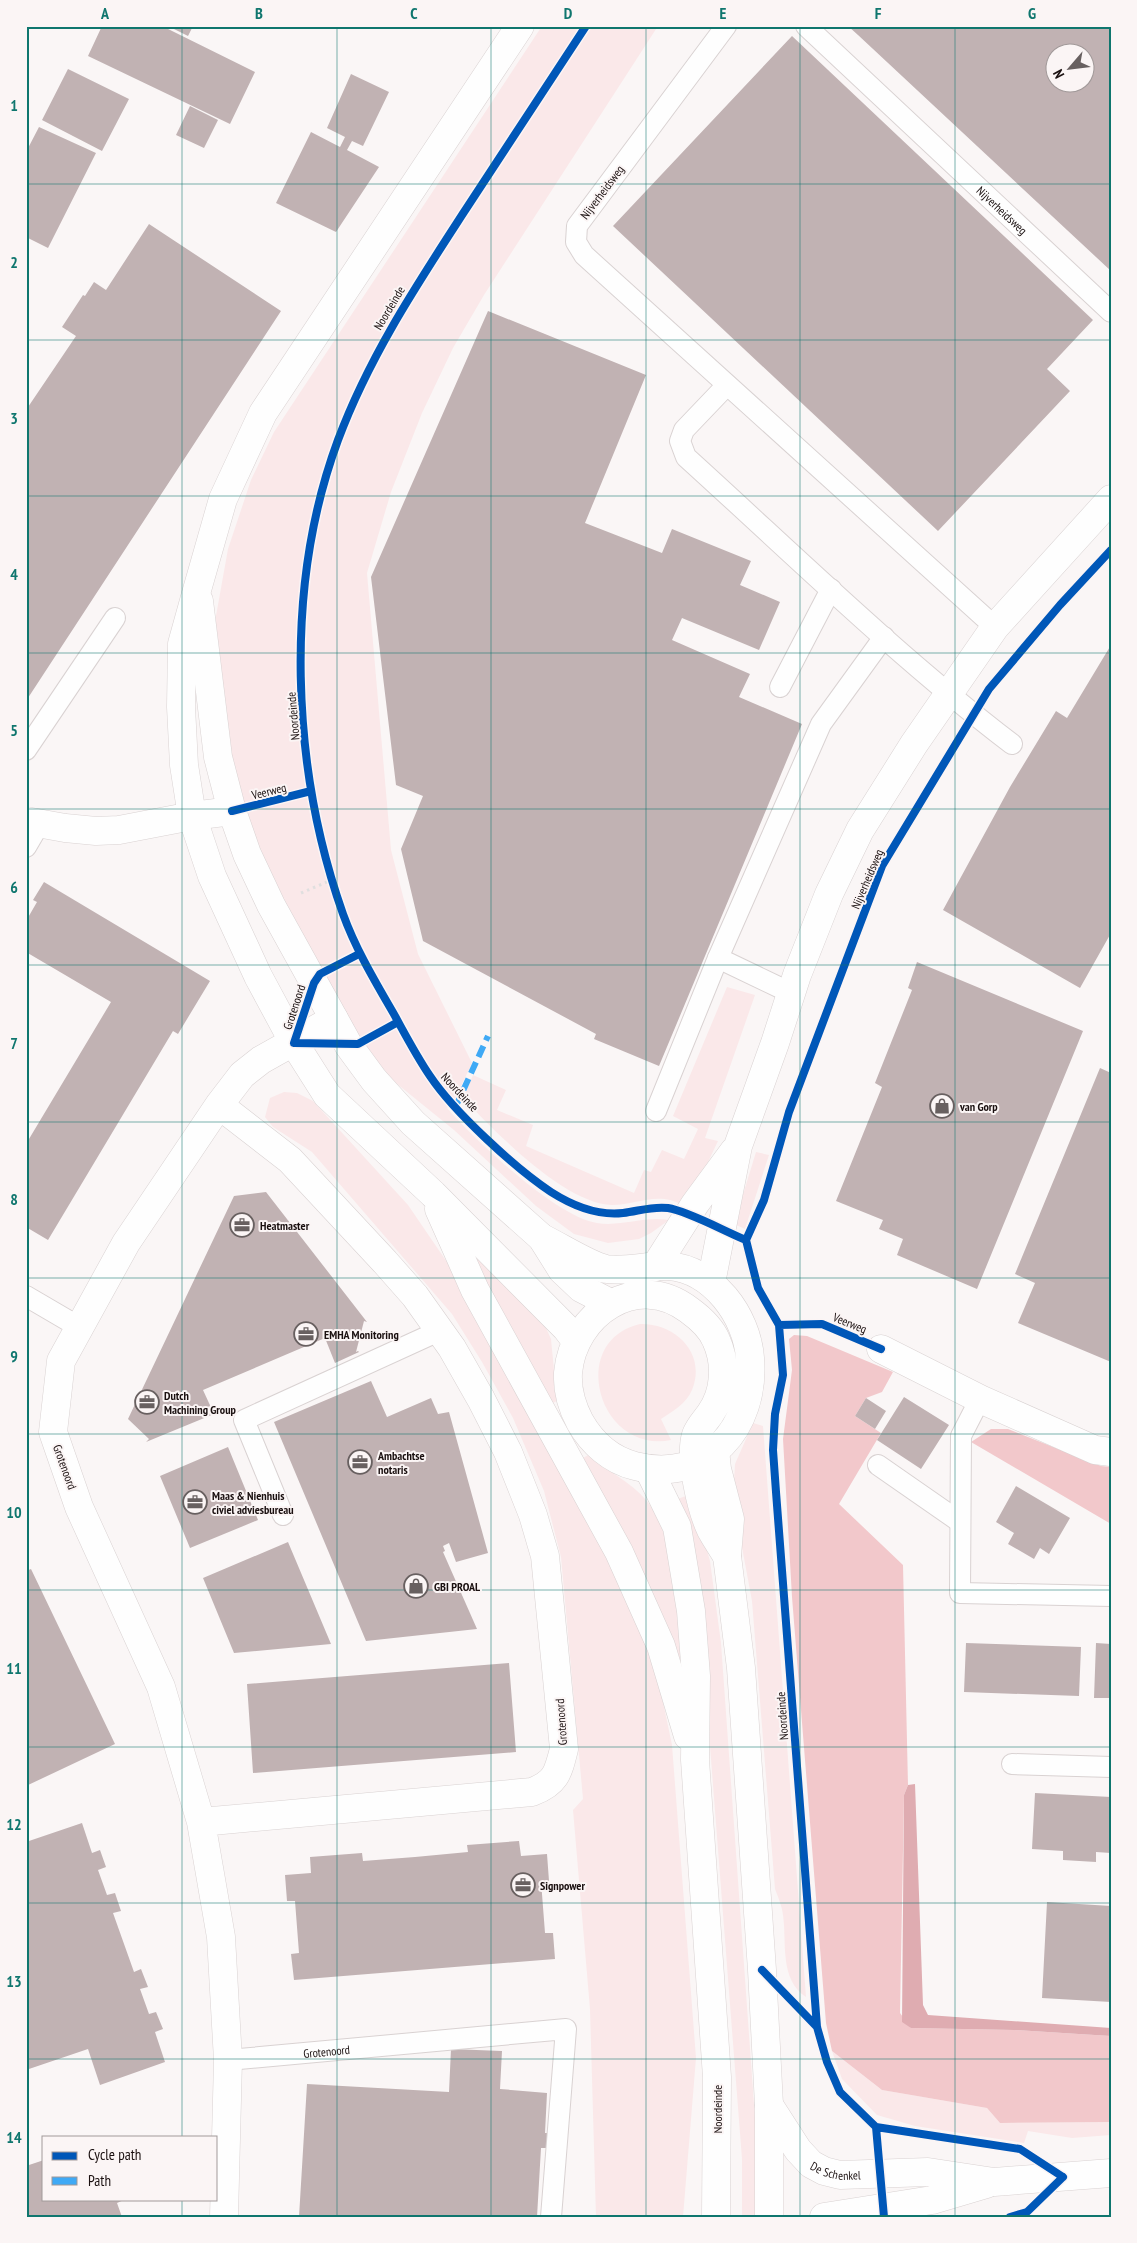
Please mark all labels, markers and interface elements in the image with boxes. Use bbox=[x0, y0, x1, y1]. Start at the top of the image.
text: A bbox=[100, 3, 110, 23]
text: B bbox=[255, 3, 263, 23]
text: C bbox=[410, 3, 418, 23]
text: D bbox=[564, 3, 573, 23]
text: E bbox=[720, 3, 727, 23]
text: F bbox=[875, 3, 882, 23]
text: G bbox=[1028, 3, 1036, 23]
north arrow bbox=[1044, 42, 1094, 92]
text: N bbox=[1049, 67, 1068, 82]
text: 1 bbox=[10, 95, 18, 115]
street label: Nijverheidsweg bbox=[577, 162, 627, 222]
street label: Nijverheidsweg bbox=[974, 183, 1031, 237]
text: 2 bbox=[10, 252, 18, 272]
street label: Noordeinde bbox=[370, 283, 408, 333]
text: 3 bbox=[10, 408, 18, 428]
text: 4 bbox=[10, 564, 18, 584]
street label: Noordeinde bbox=[283, 691, 303, 741]
text: 5 bbox=[10, 720, 18, 740]
street label: Veerweg bbox=[249, 779, 288, 803]
street label: Nijverheidsweg bbox=[848, 847, 886, 911]
text: 6 bbox=[10, 877, 18, 897]
street label: Grotenoord bbox=[280, 982, 308, 1032]
text: 7 bbox=[10, 1033, 18, 1053]
street label: Noordeinde bbox=[438, 1069, 482, 1115]
shop icon: van Gorp bbox=[929, 1093, 955, 1119]
place label: van Gorp bbox=[959, 1099, 998, 1114]
text: 8 bbox=[10, 1189, 18, 1209]
office icon: Heatmaster bbox=[229, 1212, 255, 1238]
place label: Heatmaster bbox=[260, 1218, 310, 1233]
street label: Veerweg bbox=[830, 1309, 869, 1337]
office icon: EMHA Monitoring bbox=[293, 1321, 319, 1347]
place label: EMHA Monitoring bbox=[324, 1327, 399, 1342]
text: 9 bbox=[10, 1346, 18, 1366]
place label: Dutch Machining Group bbox=[164, 1388, 237, 1417]
office icon: Dutch Machining Group bbox=[134, 1389, 160, 1415]
street label: Grotenoord bbox=[50, 1443, 80, 1491]
place label: Ambachtse notaris bbox=[377, 1448, 425, 1477]
office icon: Ambachtse notaris bbox=[347, 1449, 373, 1475]
place label: Maas & Nienhuis civiel adviesbureau bbox=[212, 1488, 294, 1517]
office icon: Maas & Nienhuis civiel adviesbureau bbox=[182, 1489, 208, 1515]
text: 10 bbox=[6, 1502, 22, 1522]
shop icon: GBI PROAL bbox=[403, 1573, 429, 1599]
place label: GBI PROAL bbox=[434, 1579, 480, 1594]
text: 11 bbox=[6, 1658, 22, 1678]
street label: Noordeinde bbox=[773, 1691, 791, 1741]
street label: Grotenoord bbox=[552, 1698, 570, 1746]
text: 12 bbox=[6, 1814, 22, 1834]
office icon: Signpower bbox=[510, 1872, 536, 1898]
place label: Signpower bbox=[540, 1878, 585, 1893]
text: 13 bbox=[6, 1971, 22, 1991]
street label: Grotenoord bbox=[303, 2041, 351, 2061]
street label: Noordeinde bbox=[710, 2085, 725, 2133]
text: 14 bbox=[6, 2127, 22, 2147]
legend bbox=[42, 2136, 218, 2200]
text: Cycle path bbox=[88, 2145, 141, 2164]
street label: De Schenkel bbox=[808, 2158, 861, 2183]
text: Path bbox=[88, 2171, 111, 2190]

